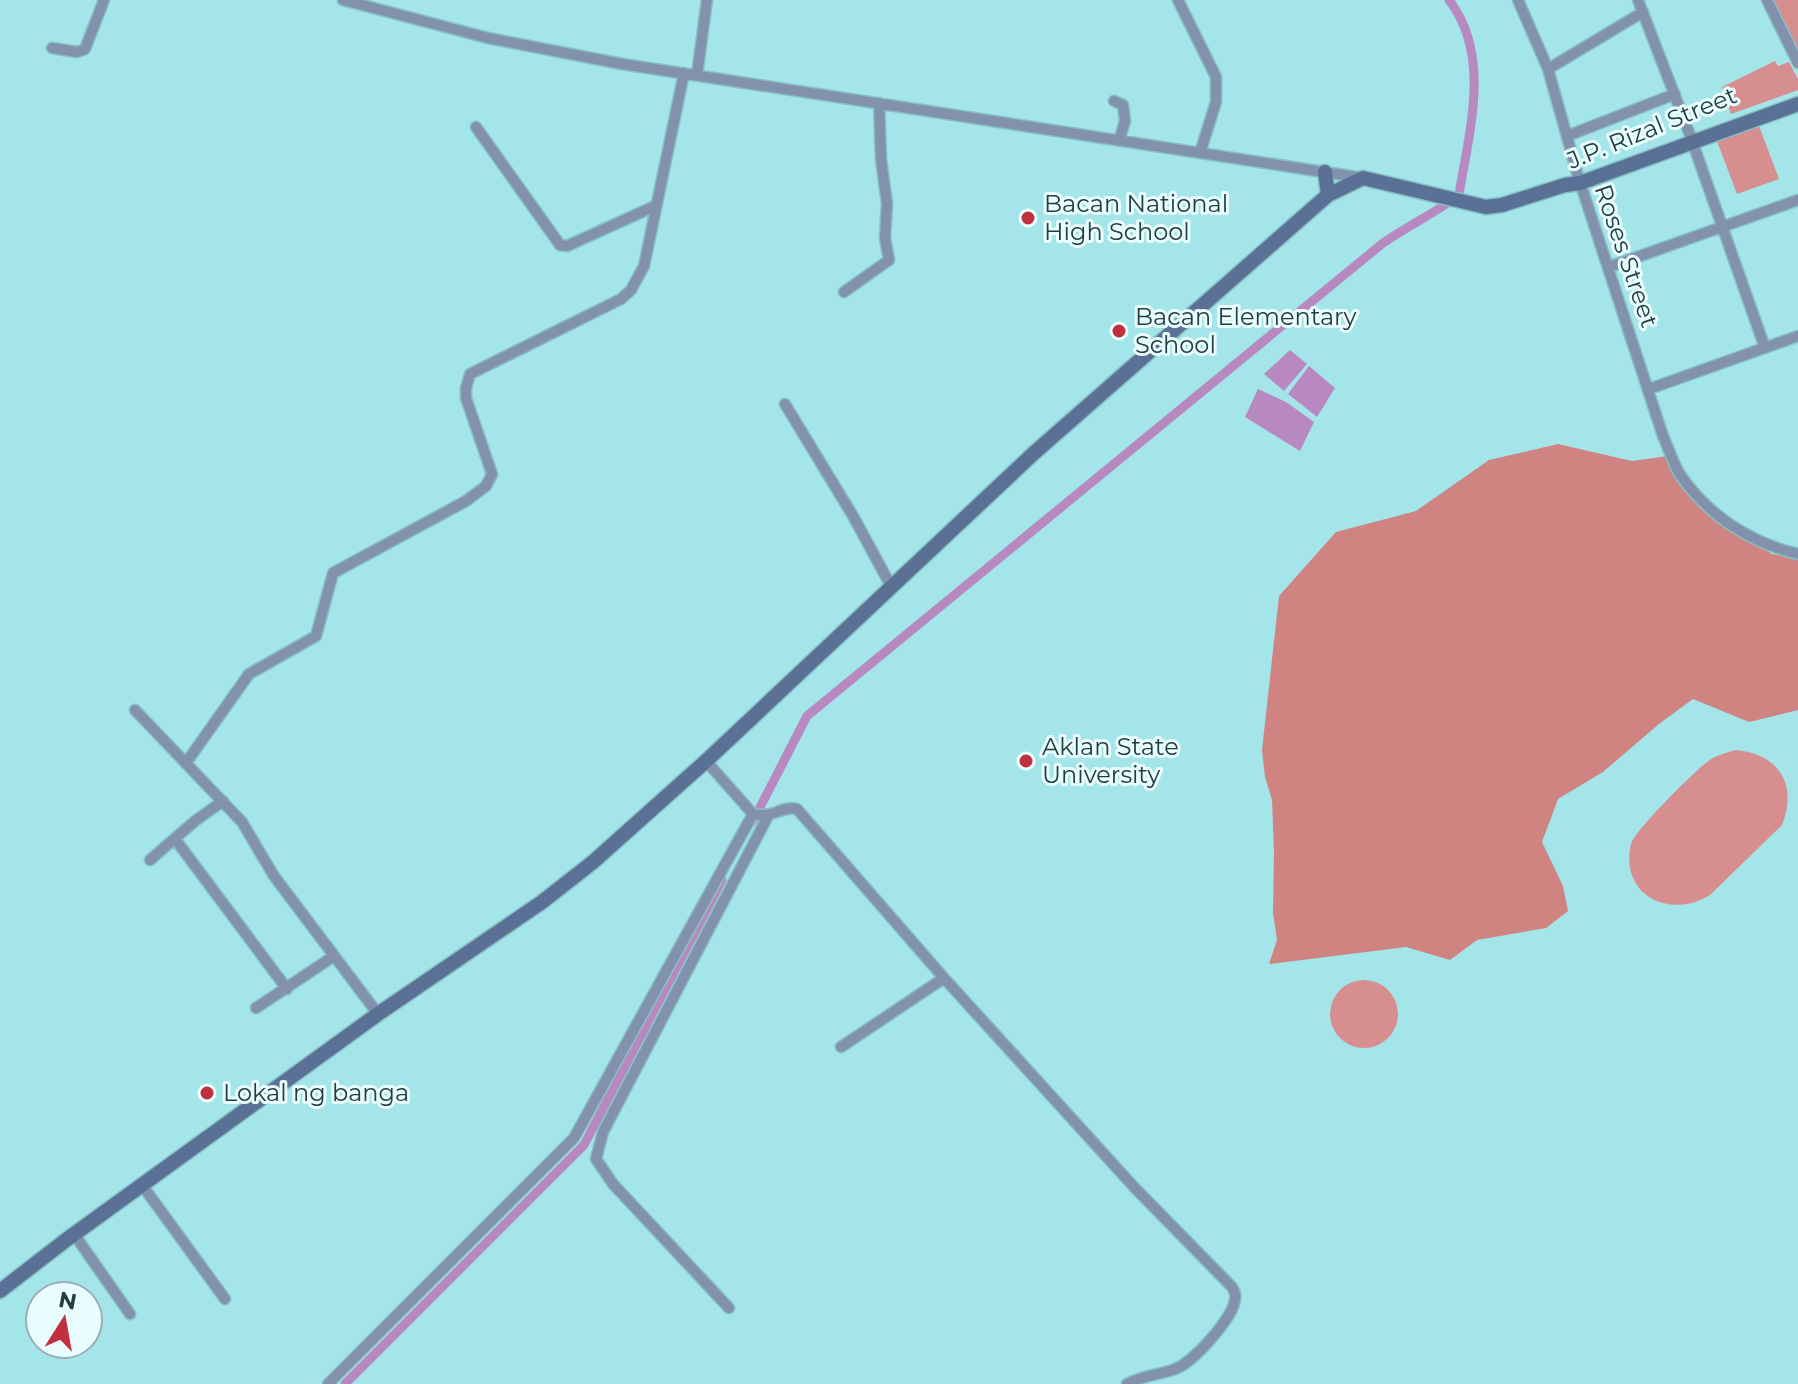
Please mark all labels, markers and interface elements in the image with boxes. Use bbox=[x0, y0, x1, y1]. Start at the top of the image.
street label: J.P. Rizal Street bbox=[1562, 80, 1741, 175]
street label: Roses Street bbox=[1588, 181, 1665, 331]
place label: Bacan National High School bbox=[1044, 189, 1228, 246]
marker: Bacan National High School bbox=[1019, 209, 1037, 227]
place label: Bacan Elementary School bbox=[1135, 302, 1357, 359]
marker: Bacan Elementary School bbox=[1110, 322, 1128, 340]
place label: Aklan State University bbox=[1042, 732, 1179, 789]
marker: Aklan State University bbox=[1017, 752, 1035, 770]
place label: Lokal ng banga bbox=[223, 1078, 409, 1107]
marker: Lokal ng banga bbox=[198, 1084, 216, 1102]
north arrow bbox=[24, 1280, 104, 1360]
text: N bbox=[56, 1286, 79, 1316]

